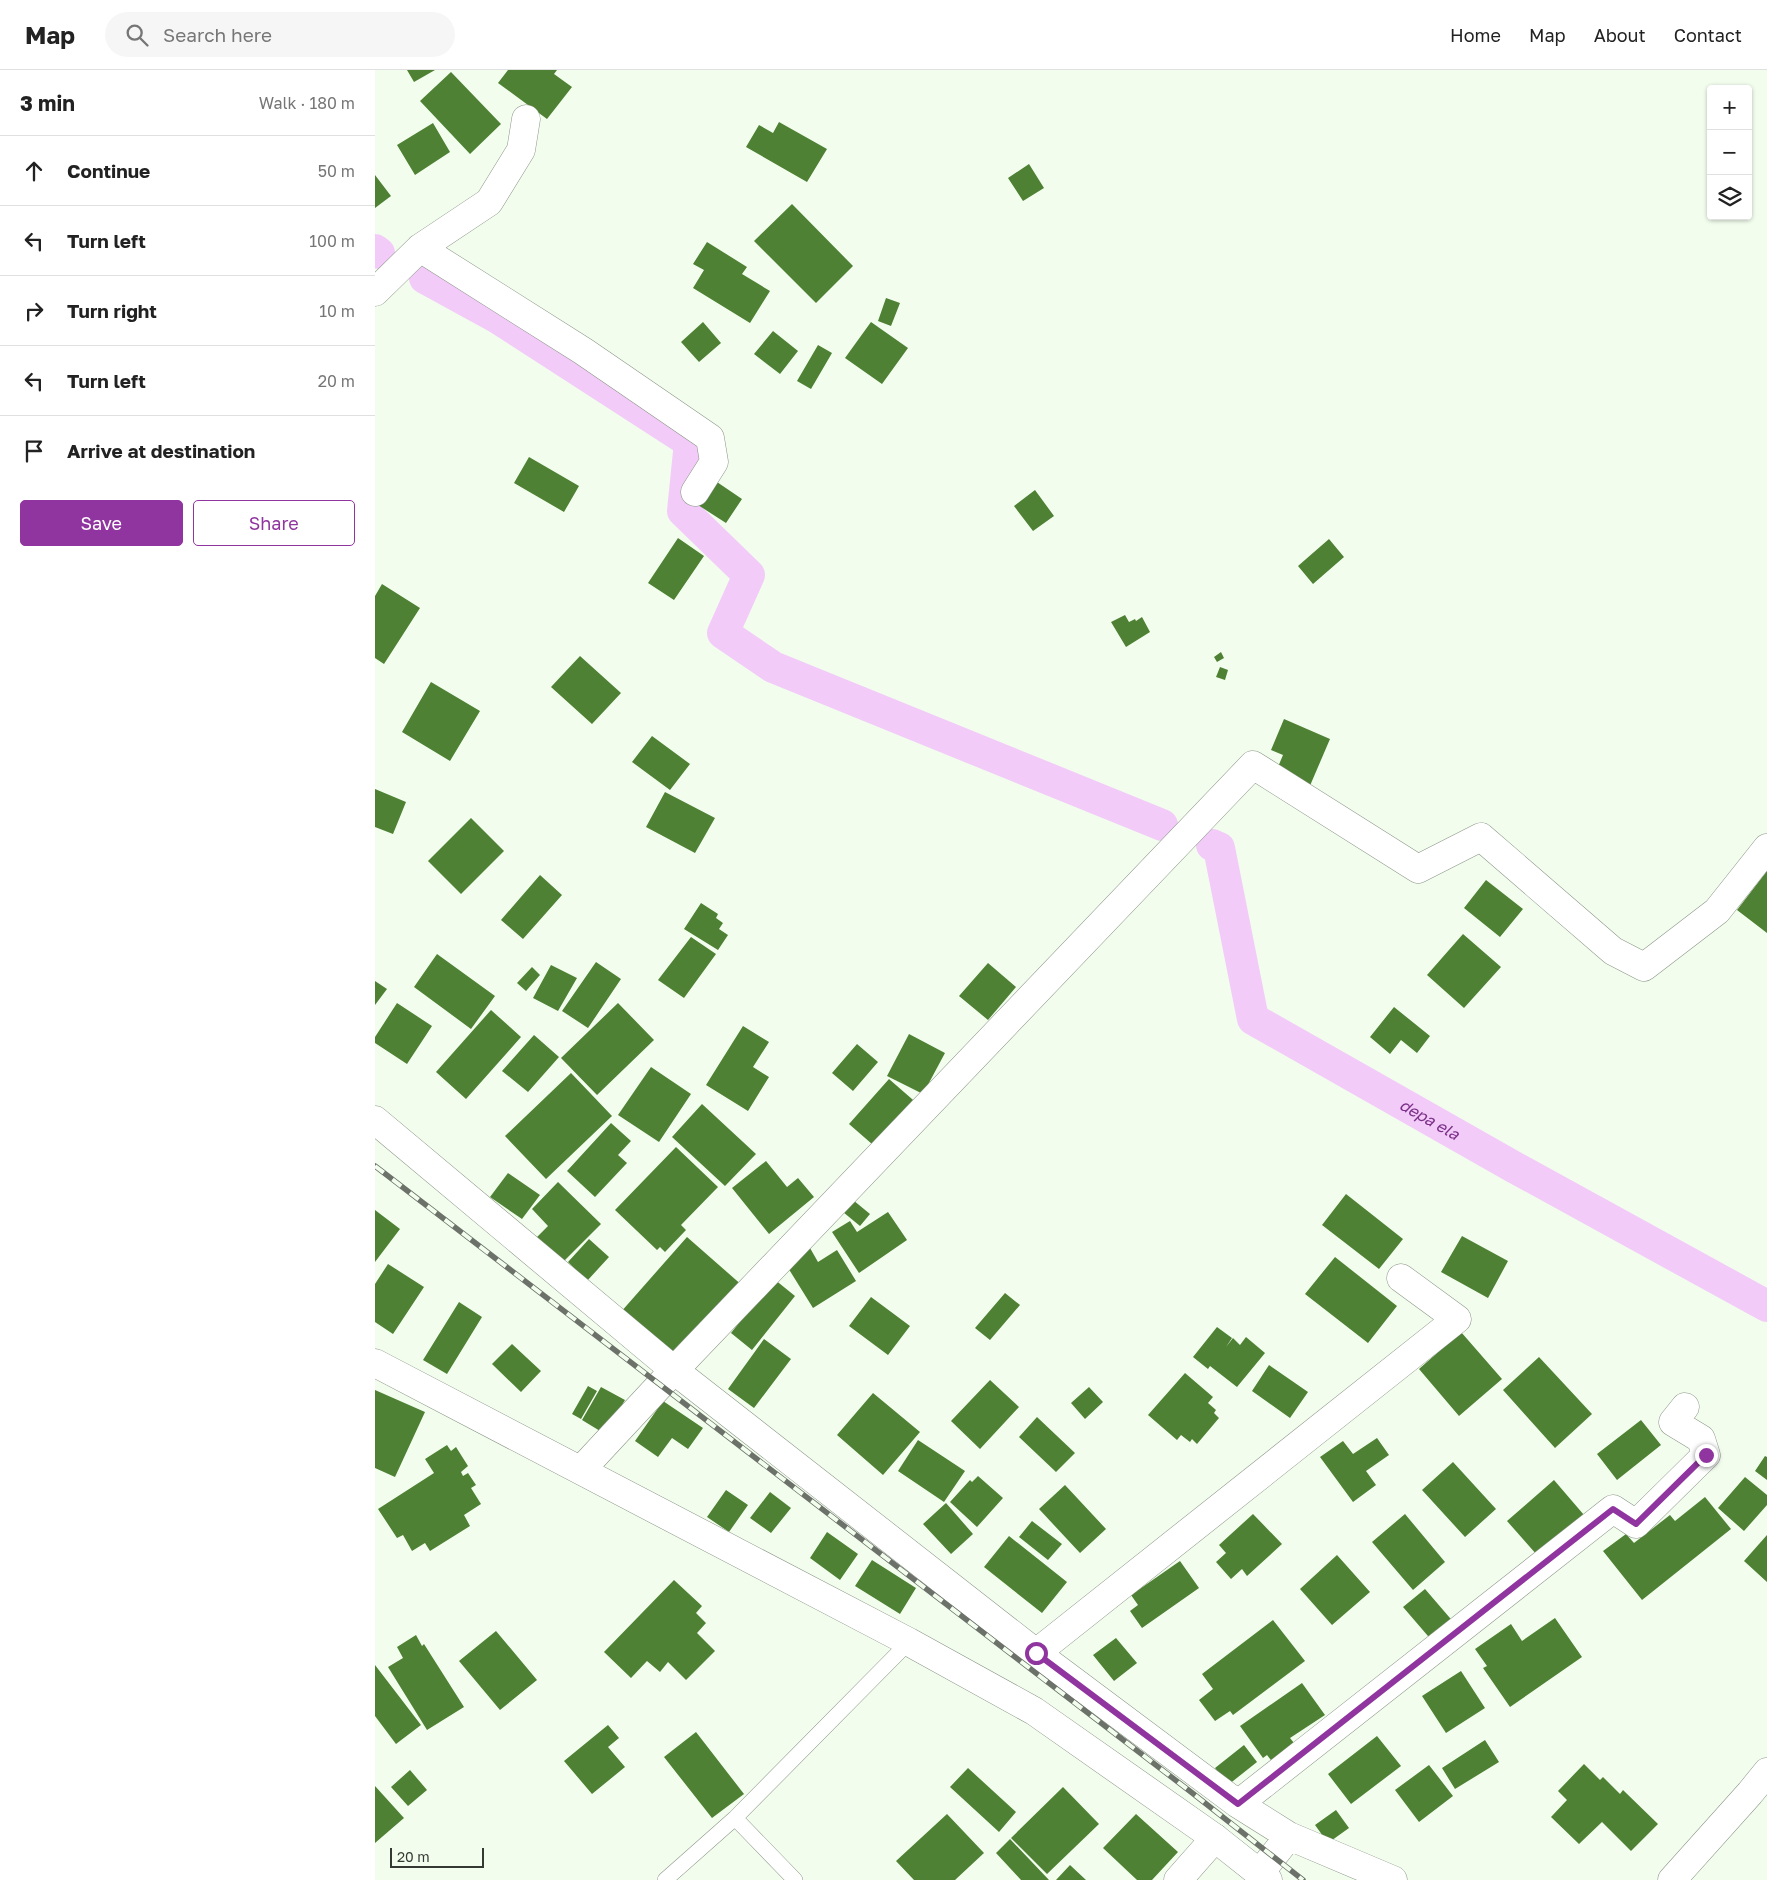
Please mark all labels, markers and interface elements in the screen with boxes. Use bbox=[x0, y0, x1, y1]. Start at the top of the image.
search box bbox=[105, 12, 455, 57]
text: Map bbox=[25, 20, 75, 49]
icon: search bbox=[123, 21, 151, 49]
text: Search here bbox=[163, 23, 272, 46]
text: Home bbox=[1450, 24, 1501, 46]
text: Map bbox=[1529, 24, 1566, 46]
text: About bbox=[1594, 24, 1646, 46]
text: Contact bbox=[1674, 24, 1742, 46]
map controls bbox=[1707, 85, 1752, 220]
button: + bbox=[1707, 85, 1752, 130]
text: 3 min bbox=[20, 90, 75, 116]
text: Walk · 180 m bbox=[259, 93, 355, 113]
button: − bbox=[1707, 130, 1752, 175]
icon: ahead bbox=[20, 157, 48, 185]
text: Continue bbox=[67, 159, 150, 182]
text: 50 m bbox=[318, 161, 355, 181]
button: layers bbox=[1707, 175, 1752, 220]
icon: left bbox=[20, 227, 48, 255]
text: Turn left bbox=[67, 229, 146, 252]
text: 100 m bbox=[309, 231, 355, 251]
icon: right bbox=[20, 297, 48, 325]
text: Turn right bbox=[67, 299, 157, 322]
text: 10 m bbox=[319, 301, 355, 321]
icon: left bbox=[20, 367, 48, 395]
text: Turn left bbox=[67, 369, 146, 392]
text: 20 m bbox=[318, 371, 355, 391]
icon: arrive bbox=[20, 437, 48, 465]
text: Arrive at destination bbox=[67, 439, 255, 462]
button: Save bbox=[20, 500, 183, 546]
button: Share bbox=[193, 500, 355, 546]
water label: depa ela bbox=[1396, 1094, 1464, 1145]
route end bbox=[1695, 1444, 1718, 1467]
route start bbox=[1025, 1642, 1048, 1665]
scale bar bbox=[390, 1845, 484, 1868]
text: 20 m bbox=[397, 1848, 430, 1865]

